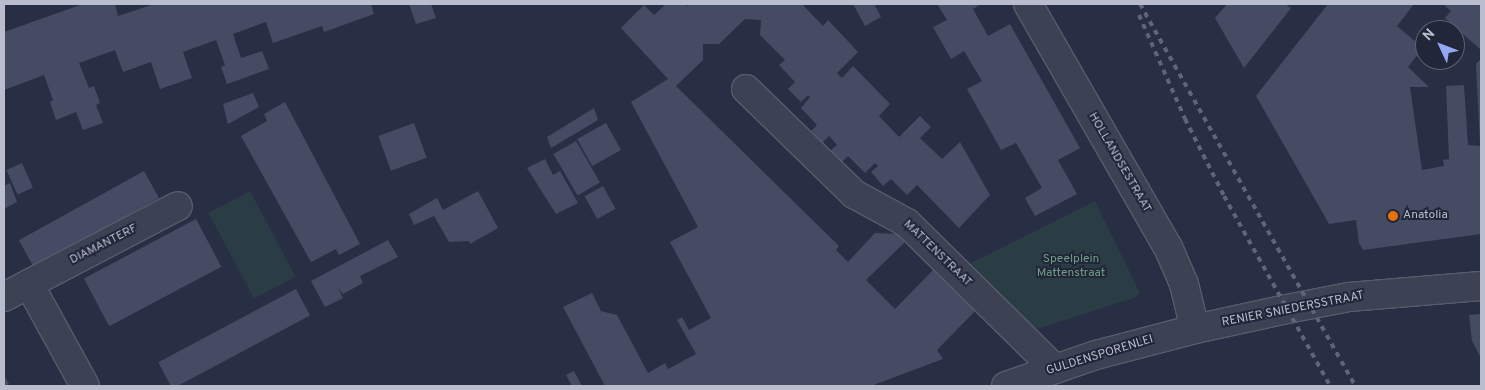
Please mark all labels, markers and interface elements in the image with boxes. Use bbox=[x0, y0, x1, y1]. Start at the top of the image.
north arrow bbox=[1415, 20, 1465, 70]
text: N bbox=[1420, 26, 1439, 45]
street label: HOLLANDSESTRAAT bbox=[1084, 110, 1154, 216]
place label: Anatolia bbox=[1403, 209, 1448, 223]
marker: Anatolia bbox=[1387, 210, 1399, 222]
street label: MATTENSTRAAT bbox=[900, 218, 974, 290]
street label: DIAMANTERF bbox=[68, 222, 140, 268]
park label: Speelplein Mattenstraat bbox=[1037, 253, 1105, 281]
street label: RENIER SNIEDERSSTRAAT bbox=[1221, 289, 1365, 331]
street label: GULDENSPORENLEI bbox=[1045, 333, 1155, 379]

